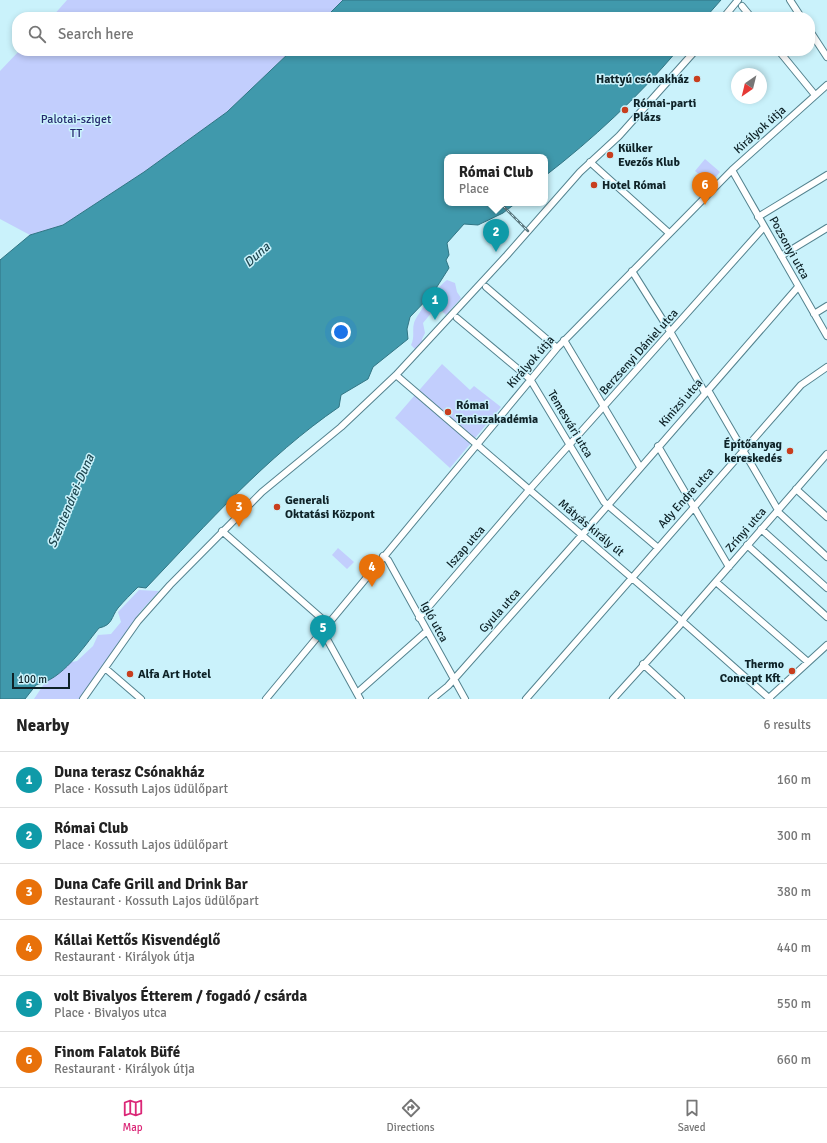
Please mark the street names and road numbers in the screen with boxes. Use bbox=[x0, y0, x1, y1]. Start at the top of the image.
street label: Királyok útja bbox=[731, 103, 789, 157]
street label: Pozsonyi utca bbox=[766, 214, 812, 282]
street label: Berzsenyi Dániel utca bbox=[596, 306, 682, 398]
street label: Királyok útja bbox=[504, 333, 558, 391]
street label: Kinizsi utca bbox=[656, 376, 706, 430]
street label: Temesvári utca bbox=[544, 387, 596, 461]
street label: Ady Endre utca bbox=[655, 464, 717, 532]
street label: Mátyás király út bbox=[555, 496, 627, 560]
street label: Zrínyi utca bbox=[722, 504, 770, 556]
street label: Iszap utca bbox=[443, 523, 489, 571]
street label: Gyula utca bbox=[476, 586, 524, 636]
street label: Igló utca bbox=[417, 599, 451, 645]

